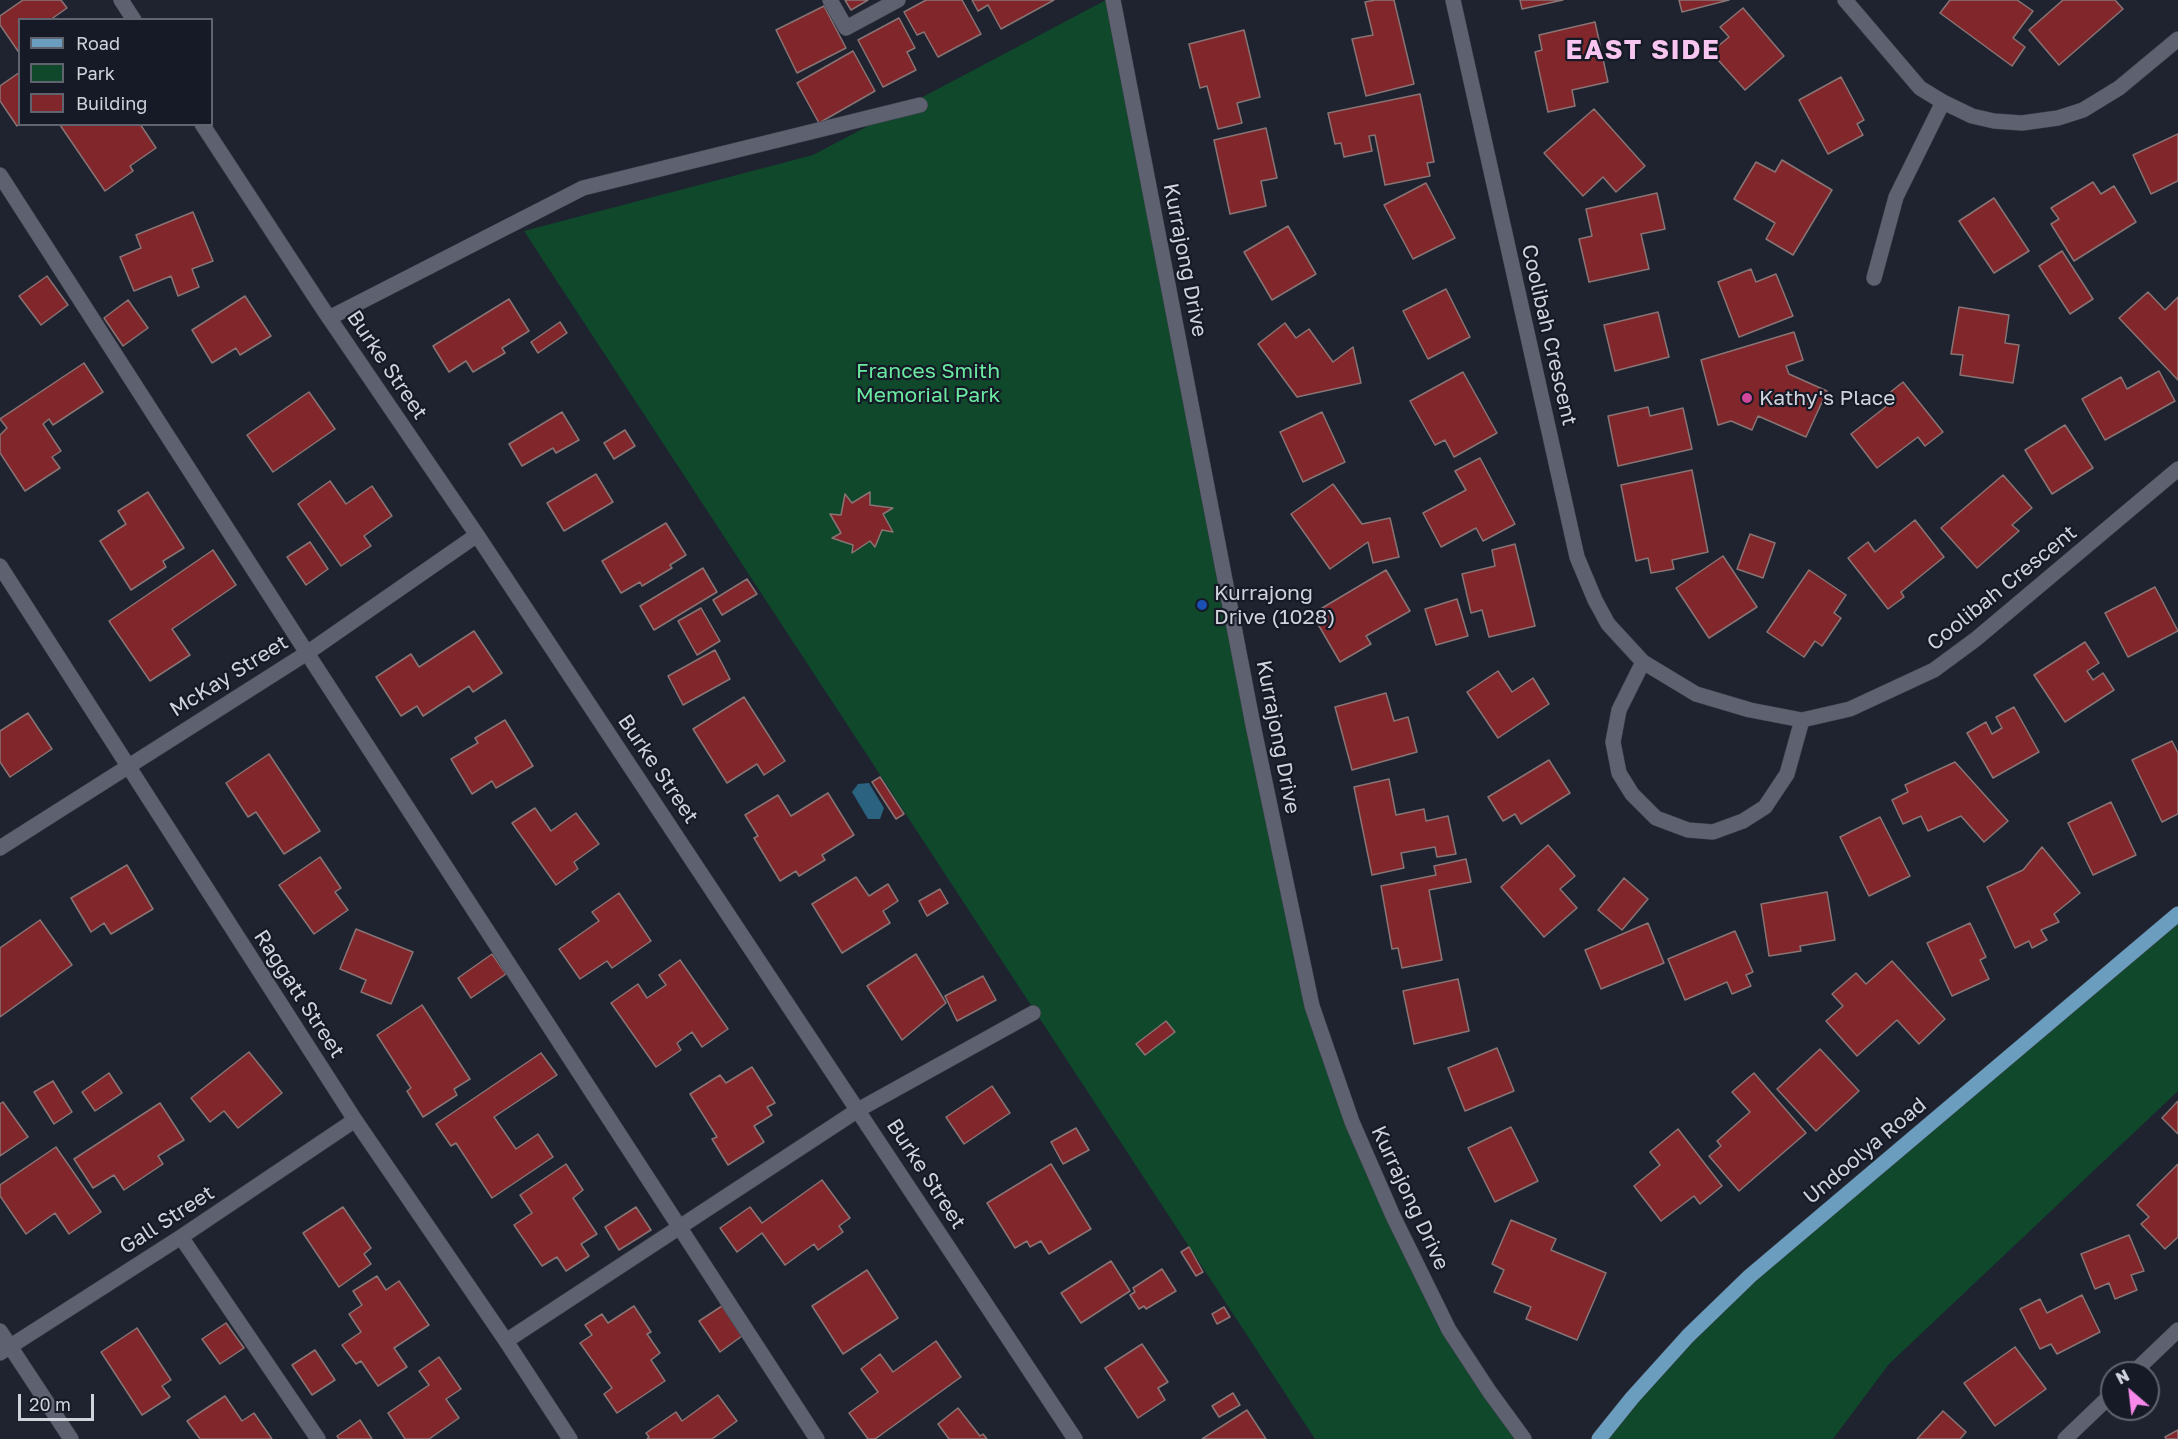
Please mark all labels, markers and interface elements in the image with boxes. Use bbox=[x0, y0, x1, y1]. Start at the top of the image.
legend bbox=[18, 18, 213, 126]
text: Road bbox=[76, 32, 120, 54]
district label: EAST SIDE bbox=[1566, 34, 1720, 66]
text: Park bbox=[76, 62, 115, 84]
text: Building bbox=[76, 92, 147, 114]
street label: Kurrajong Drive bbox=[1158, 181, 1212, 339]
street label: Coolibah Crescent bbox=[1516, 242, 1582, 428]
street label: Burke Street bbox=[341, 306, 433, 424]
park label: Frances Smith Memorial Park bbox=[856, 358, 1000, 408]
place label: Kathy's Place bbox=[1759, 385, 1895, 411]
marker: Kathy's Place bbox=[1740, 391, 1754, 405]
street label: Coolibah Crescent bbox=[1922, 520, 2082, 656]
place label: Kurrajong Drive (1028) bbox=[1214, 580, 1335, 630]
marker: Kurrajong Drive (1028) bbox=[1195, 598, 1209, 612]
street label: McKay Street bbox=[165, 630, 293, 722]
street label: Kurrajong Drive bbox=[1251, 658, 1305, 816]
street label: Burke Street bbox=[612, 710, 704, 828]
street label: Raggatt Street bbox=[248, 925, 350, 1063]
street label: Undoolya Road bbox=[1799, 1092, 1931, 1210]
street label: Burke Street bbox=[881, 1114, 971, 1234]
street label: Kurrajong Drive bbox=[1366, 1122, 1454, 1274]
street label: Gall Street bbox=[115, 1180, 219, 1260]
north arrow bbox=[2100, 1361, 2160, 1421]
text: N bbox=[2112, 1365, 2133, 1389]
scale bar bbox=[21, 1382, 98, 1420]
text: 20 m bbox=[29, 1393, 71, 1415]

